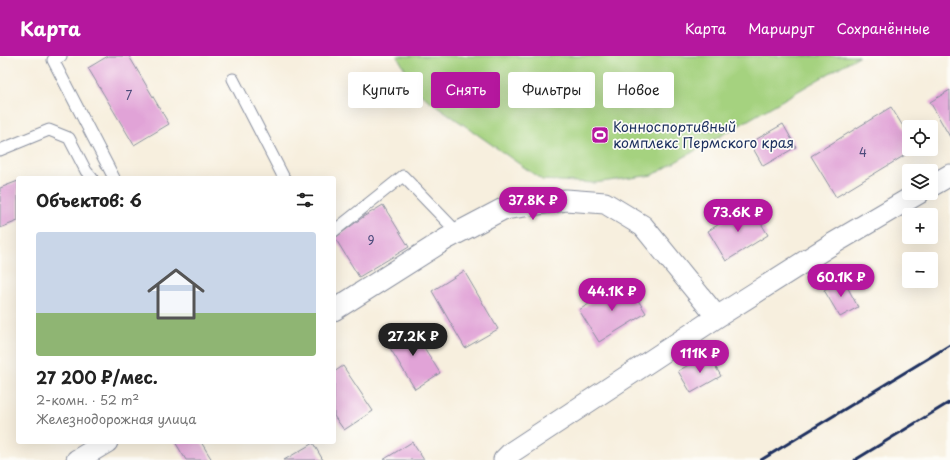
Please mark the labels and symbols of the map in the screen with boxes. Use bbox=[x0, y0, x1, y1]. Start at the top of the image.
house number: 7 bbox=[126, 86, 133, 104]
place label: Конноспортивный комплекс Пермского края bbox=[613, 116, 794, 153]
sports icon: Конноспортивный комплекс Пермского края bbox=[590, 125, 610, 145]
house number: 4 bbox=[859, 143, 867, 161]
pin: 37.8K ₽ bbox=[496, 187, 570, 221]
pin: 73.6K ₽ bbox=[701, 199, 775, 233]
house number: 9 bbox=[367, 231, 375, 249]
pin: 60.1K ₽ bbox=[804, 264, 878, 298]
pin: 44.1K ₽ bbox=[575, 278, 649, 312]
pin: 27.2K ₽ bbox=[376, 323, 450, 357]
pin: 111K ₽ bbox=[667, 340, 733, 374]

